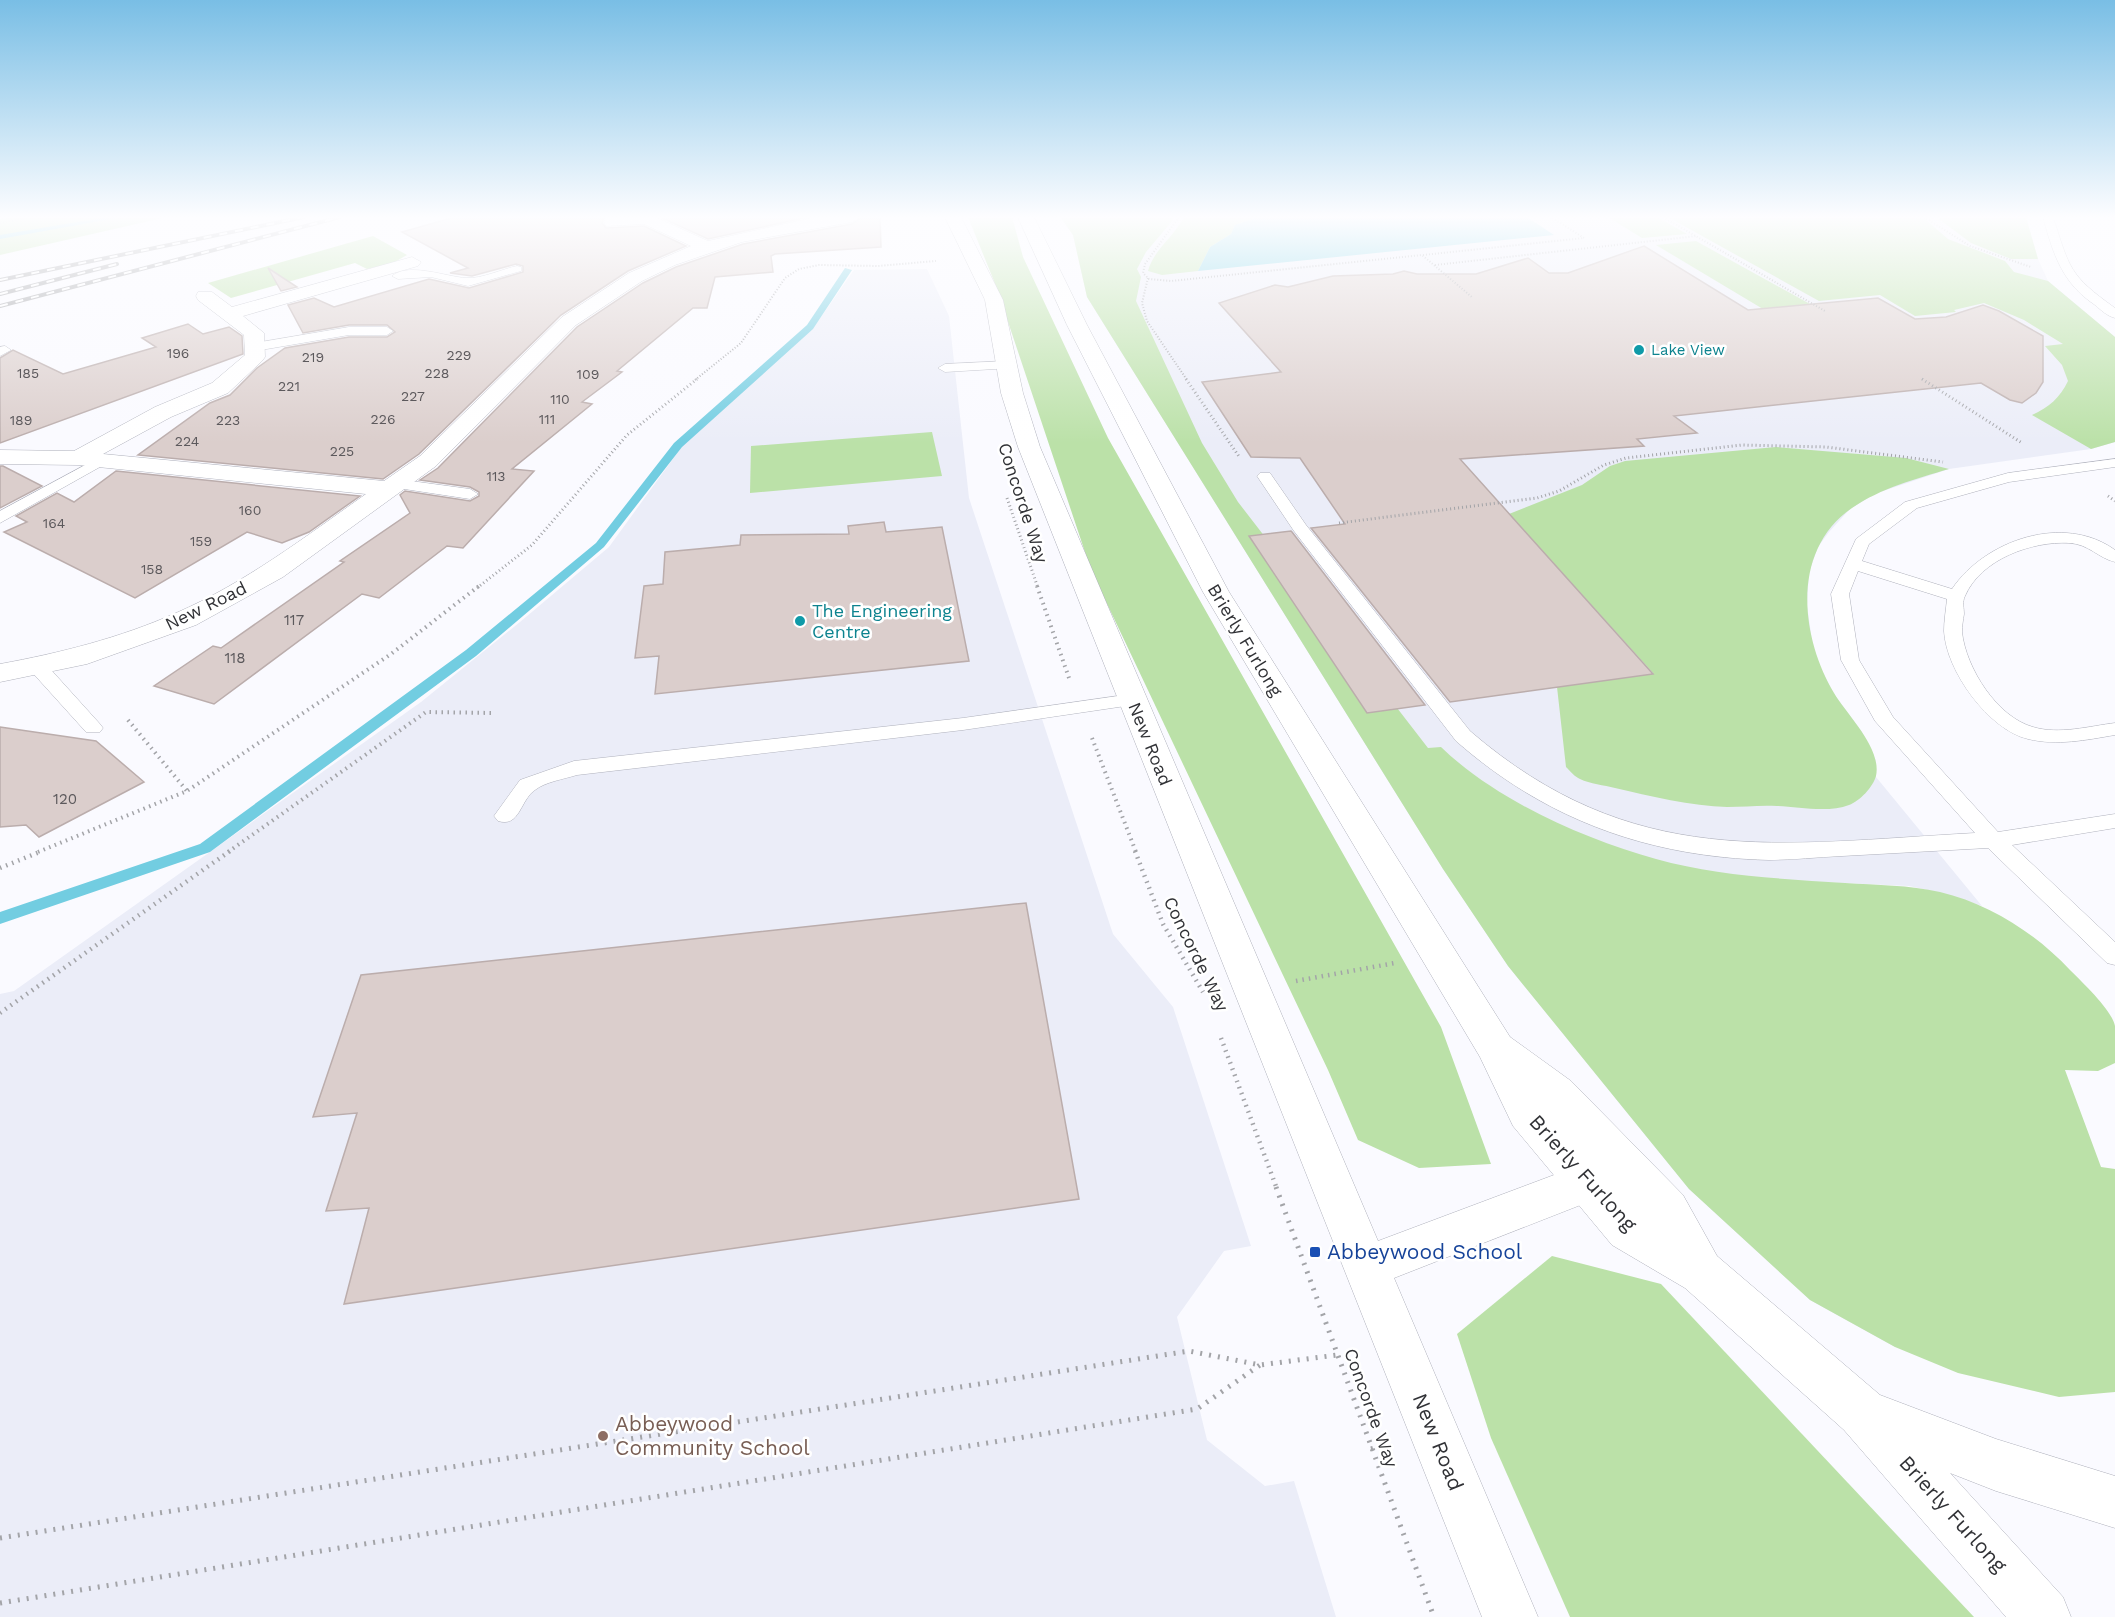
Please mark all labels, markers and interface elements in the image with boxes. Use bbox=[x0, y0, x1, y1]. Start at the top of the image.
place label: Lake View bbox=[1651, 341, 1725, 359]
marker: Lake View bbox=[1632, 343, 1646, 357]
house number: 196 bbox=[167, 345, 189, 361]
house number: 229 bbox=[447, 347, 471, 363]
house number: 219 bbox=[302, 349, 324, 365]
house number: 185 bbox=[17, 365, 39, 381]
house number: 228 bbox=[425, 365, 449, 381]
house number: 109 bbox=[577, 366, 599, 382]
house number: 221 bbox=[278, 378, 300, 394]
house number: 227 bbox=[401, 388, 425, 404]
house number: 110 bbox=[550, 391, 570, 407]
house number: 226 bbox=[371, 411, 395, 427]
house number: 111 bbox=[539, 411, 555, 427]
house number: 189 bbox=[10, 412, 32, 428]
house number: 223 bbox=[216, 412, 240, 428]
house number: 224 bbox=[175, 433, 199, 449]
street label: Concorde Way bbox=[994, 440, 1053, 566]
house number: 225 bbox=[330, 443, 354, 459]
house number: 113 bbox=[486, 468, 506, 484]
house number: 160 bbox=[239, 502, 261, 518]
house number: 164 bbox=[43, 515, 65, 531]
house number: 159 bbox=[190, 533, 212, 549]
house number: 158 bbox=[141, 561, 163, 577]
street label: New Road bbox=[162, 577, 250, 634]
street label: Brierly Furlong bbox=[1204, 580, 1287, 700]
place label: The Engineering Centre bbox=[812, 600, 952, 642]
house number: 117 bbox=[284, 611, 304, 629]
marker: The Engineering Centre bbox=[793, 614, 807, 628]
house number: 118 bbox=[225, 649, 245, 667]
street label: New Road bbox=[1124, 699, 1177, 789]
house number: 120 bbox=[53, 790, 77, 808]
street label: Concorde Way bbox=[1160, 893, 1234, 1015]
street label: Brierly Furlong bbox=[1524, 1109, 1643, 1237]
place label: Abbeywood School bbox=[1327, 1239, 1523, 1264]
marker: Abbeywood School bbox=[1308, 1245, 1322, 1259]
street label: Concorde Way bbox=[1340, 1345, 1403, 1471]
street label: New Road bbox=[1408, 1390, 1469, 1494]
place label: Abbeywood Community School bbox=[615, 1411, 810, 1460]
marker: Abbeywood Community School bbox=[596, 1429, 610, 1443]
street label: Brierly Furlong bbox=[1894, 1450, 2013, 1578]

